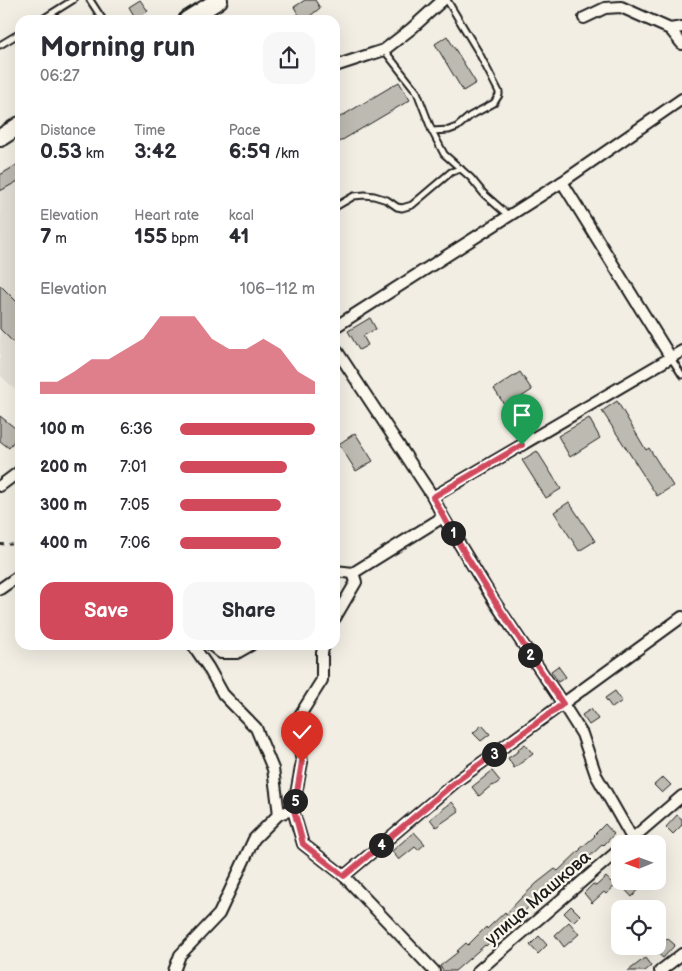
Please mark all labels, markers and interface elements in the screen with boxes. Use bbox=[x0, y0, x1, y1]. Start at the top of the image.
text: Morning run bbox=[40, 31, 195, 64]
button: share bbox=[263, 32, 315, 84]
text: 06:27 bbox=[40, 67, 80, 86]
text: Distance bbox=[40, 122, 96, 139]
text: Time bbox=[134, 122, 165, 139]
text: Pace bbox=[229, 122, 261, 139]
text: 0.53 bbox=[40, 139, 82, 164]
text: 3:42 bbox=[134, 139, 177, 164]
text: 6:59 bbox=[229, 139, 271, 164]
text: km bbox=[82, 145, 104, 162]
text: /km bbox=[271, 145, 299, 162]
text: Elevation bbox=[40, 207, 98, 224]
text: Heart rate bbox=[134, 207, 199, 224]
text: kcal bbox=[229, 207, 254, 224]
text: 7 bbox=[40, 224, 52, 249]
text: 155 bbox=[134, 224, 167, 249]
text: 41 bbox=[229, 224, 249, 249]
text: m bbox=[52, 230, 67, 247]
text: bpm bbox=[167, 230, 199, 247]
text: Elevation bbox=[40, 280, 107, 299]
text: 106–112 m bbox=[240, 280, 315, 299]
pin bbox=[501, 394, 543, 445]
icon: arrive bbox=[508, 401, 536, 429]
text: 100 m bbox=[40, 420, 85, 439]
text: 6:36 bbox=[120, 420, 153, 439]
text: 200 m bbox=[40, 458, 87, 477]
text: 7:01 bbox=[120, 458, 147, 477]
text: 300 m bbox=[40, 496, 87, 515]
text: 7:05 bbox=[120, 496, 150, 515]
pin: 1 bbox=[440, 520, 466, 546]
text: 1 bbox=[451, 525, 456, 542]
text: 400 m bbox=[40, 534, 87, 553]
text: 7:06 bbox=[120, 534, 150, 553]
button: Save bbox=[40, 582, 173, 640]
button: Share bbox=[183, 582, 315, 640]
pin: 2 bbox=[518, 642, 542, 668]
text: 2 bbox=[526, 647, 535, 664]
pin bbox=[281, 711, 323, 762]
icon: check bbox=[288, 718, 316, 746]
pin: 3 bbox=[482, 742, 506, 766]
text: 3 bbox=[490, 746, 499, 763]
pin: 5 bbox=[282, 788, 308, 814]
text: 5 bbox=[291, 793, 300, 810]
pin: 4 bbox=[368, 832, 394, 858]
north arrow bbox=[611, 835, 666, 890]
map controls bbox=[611, 835, 666, 955]
text: 4 bbox=[377, 837, 386, 854]
street label: улица Машкова bbox=[481, 846, 595, 950]
button: locate bbox=[611, 900, 666, 955]

